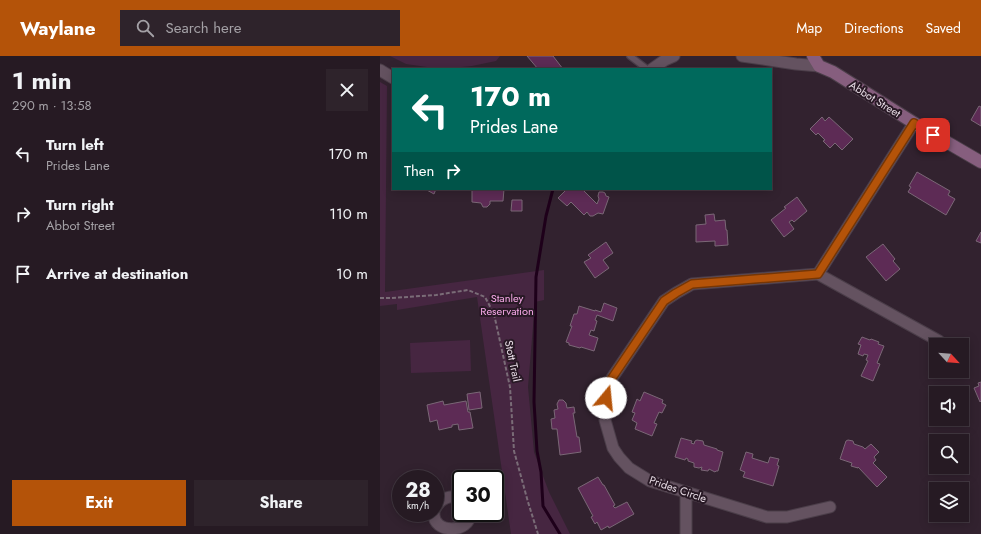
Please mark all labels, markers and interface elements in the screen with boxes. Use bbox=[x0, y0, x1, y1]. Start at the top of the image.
search box bbox=[120, 10, 400, 46]
text: Waylane bbox=[20, 15, 96, 42]
icon: search bbox=[134, 17, 156, 39]
text: Search here bbox=[166, 17, 241, 39]
text: Map bbox=[796, 18, 822, 38]
text: Directions bbox=[844, 18, 904, 38]
text: Saved bbox=[926, 18, 961, 38]
text: 1 min bbox=[12, 63, 72, 98]
button: close bbox=[326, 69, 368, 111]
text: 170 m bbox=[470, 76, 551, 117]
street label: Abbot Street bbox=[846, 77, 904, 121]
icon: left bbox=[404, 84, 456, 136]
text: 290 m · 13:58 bbox=[12, 96, 92, 115]
text: Prides Lane bbox=[470, 114, 558, 140]
pin bbox=[916, 118, 950, 152]
icon: arrive bbox=[922, 124, 944, 146]
text: Turn left bbox=[46, 134, 104, 156]
icon: left bbox=[12, 143, 34, 165]
text: 170 m bbox=[328, 143, 368, 165]
text: Prides Lane bbox=[46, 156, 110, 175]
text: Then bbox=[404, 160, 434, 182]
icon: right bbox=[442, 160, 464, 182]
text: Turn right bbox=[46, 194, 114, 216]
icon: right bbox=[12, 203, 34, 225]
text: 110 m bbox=[329, 203, 368, 225]
text: Abbot Street bbox=[46, 216, 115, 235]
icon: arrive bbox=[12, 263, 34, 285]
text: Arrive at destination bbox=[46, 263, 188, 285]
text: 10 m bbox=[336, 263, 368, 285]
park label: Stanley Reservation bbox=[480, 290, 534, 319]
north arrow bbox=[929, 338, 969, 378]
map controls bbox=[929, 338, 969, 522]
street label: Stott Trail bbox=[501, 339, 525, 383]
position arrow bbox=[585, 377, 627, 419]
button: sound bbox=[929, 386, 969, 426]
button: search bbox=[929, 434, 969, 474]
speed limit sign: 30 bbox=[452, 470, 504, 522]
street label: Prides Circle bbox=[647, 472, 709, 506]
text: 28 bbox=[405, 476, 431, 505]
button: Exit bbox=[12, 480, 186, 526]
button: Share bbox=[194, 480, 368, 526]
button: layers bbox=[929, 482, 969, 522]
text: km/h bbox=[407, 498, 429, 513]

